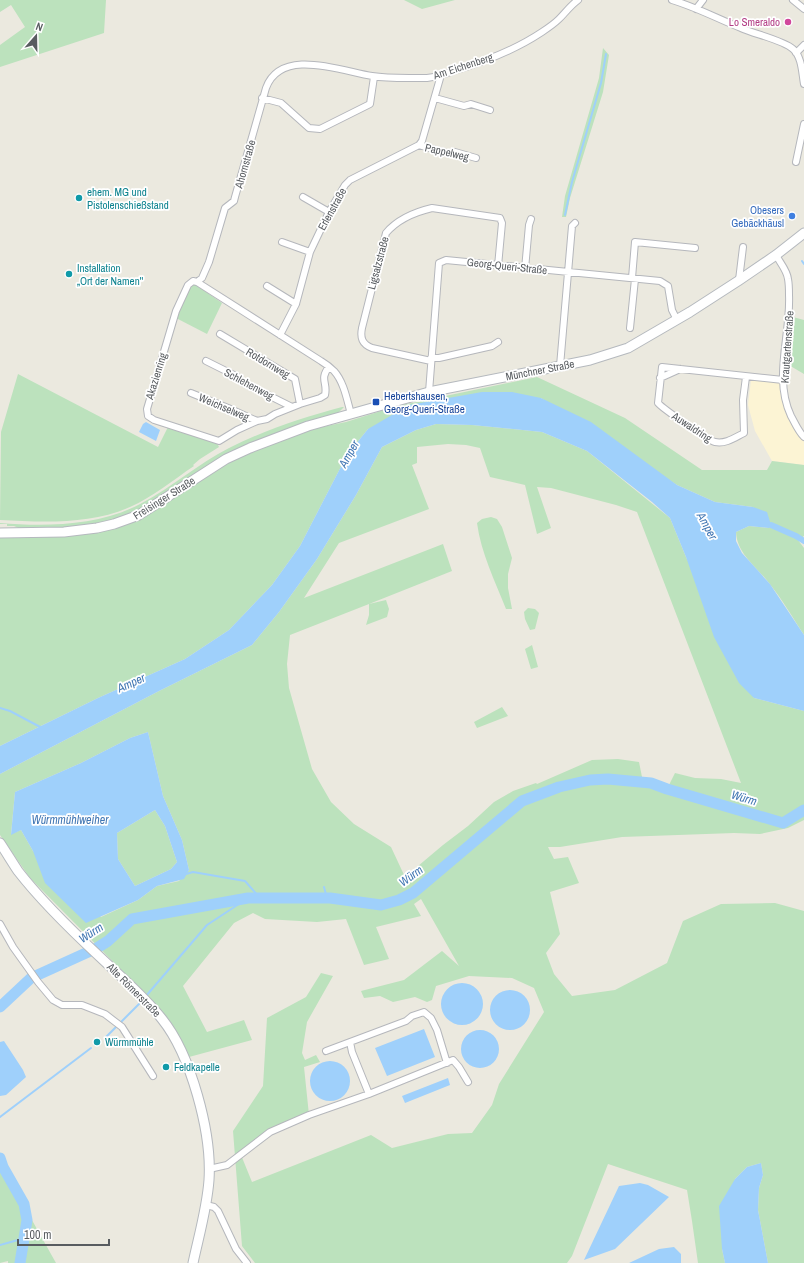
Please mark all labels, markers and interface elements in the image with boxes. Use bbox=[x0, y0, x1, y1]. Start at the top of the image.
place label: Lo Smeraldo bbox=[729, 15, 780, 29]
north arrow bbox=[16, 16, 56, 56]
marker: Lo Smeraldo bbox=[783, 17, 793, 27]
text: N bbox=[34, 19, 45, 34]
street label: Am Eichenberg bbox=[430, 50, 495, 83]
street label: Ahornstraße bbox=[231, 138, 259, 191]
street label: Pappelweg bbox=[424, 140, 470, 164]
place label: ehem. MG und Pistolenschießstand bbox=[87, 185, 169, 212]
street label: Erlenstraße bbox=[315, 185, 349, 233]
marker: ehem. MG und Pistolenschießstand bbox=[74, 193, 84, 203]
place label: Obesers Gebäckhäusl bbox=[731, 203, 784, 230]
marker: Obesers Gebäckhäusl bbox=[787, 211, 797, 221]
street label: Ligsalzstraße bbox=[364, 235, 392, 291]
street label: Georg-Queri-Straße bbox=[466, 255, 548, 277]
place label: Installation „Ort der Namen'' bbox=[77, 261, 143, 288]
marker: Installation „Ort der Namen'' bbox=[64, 269, 74, 279]
street label: Krautgartenstraße bbox=[777, 310, 797, 384]
street label: Rotdornweg bbox=[244, 344, 292, 382]
street label: Akazienring bbox=[142, 351, 170, 402]
street label: Münchner Straße bbox=[504, 356, 576, 384]
street label: Schlehenweg bbox=[222, 365, 276, 403]
place label: Hebertshausen, Georg-Queri-Straße bbox=[384, 389, 465, 416]
street label: Weichselweg bbox=[197, 390, 251, 424]
marker: Hebertshausen, Georg-Queri-Straße bbox=[371, 397, 381, 407]
street label: Auwaldring bbox=[668, 408, 715, 445]
water label: Amper bbox=[334, 437, 363, 471]
street label: Freisinger Straße bbox=[130, 473, 198, 523]
water label: Amper bbox=[692, 509, 721, 543]
water label: Amper bbox=[114, 670, 148, 697]
water label: Würm bbox=[729, 787, 759, 809]
water label: Würmmühlweiher bbox=[32, 812, 109, 828]
water label: Würm bbox=[396, 862, 426, 890]
water label: Würm bbox=[76, 919, 106, 947]
street label: Alte Römerstraße bbox=[103, 959, 164, 1020]
place label: Würmmühle bbox=[105, 1035, 153, 1049]
marker: Würmmühle bbox=[92, 1037, 102, 1047]
place label: Feldkapelle bbox=[174, 1060, 220, 1074]
marker: Feldkapelle bbox=[161, 1062, 171, 1072]
scale bar bbox=[18, 1221, 109, 1247]
text: 100 m bbox=[24, 1227, 51, 1243]

